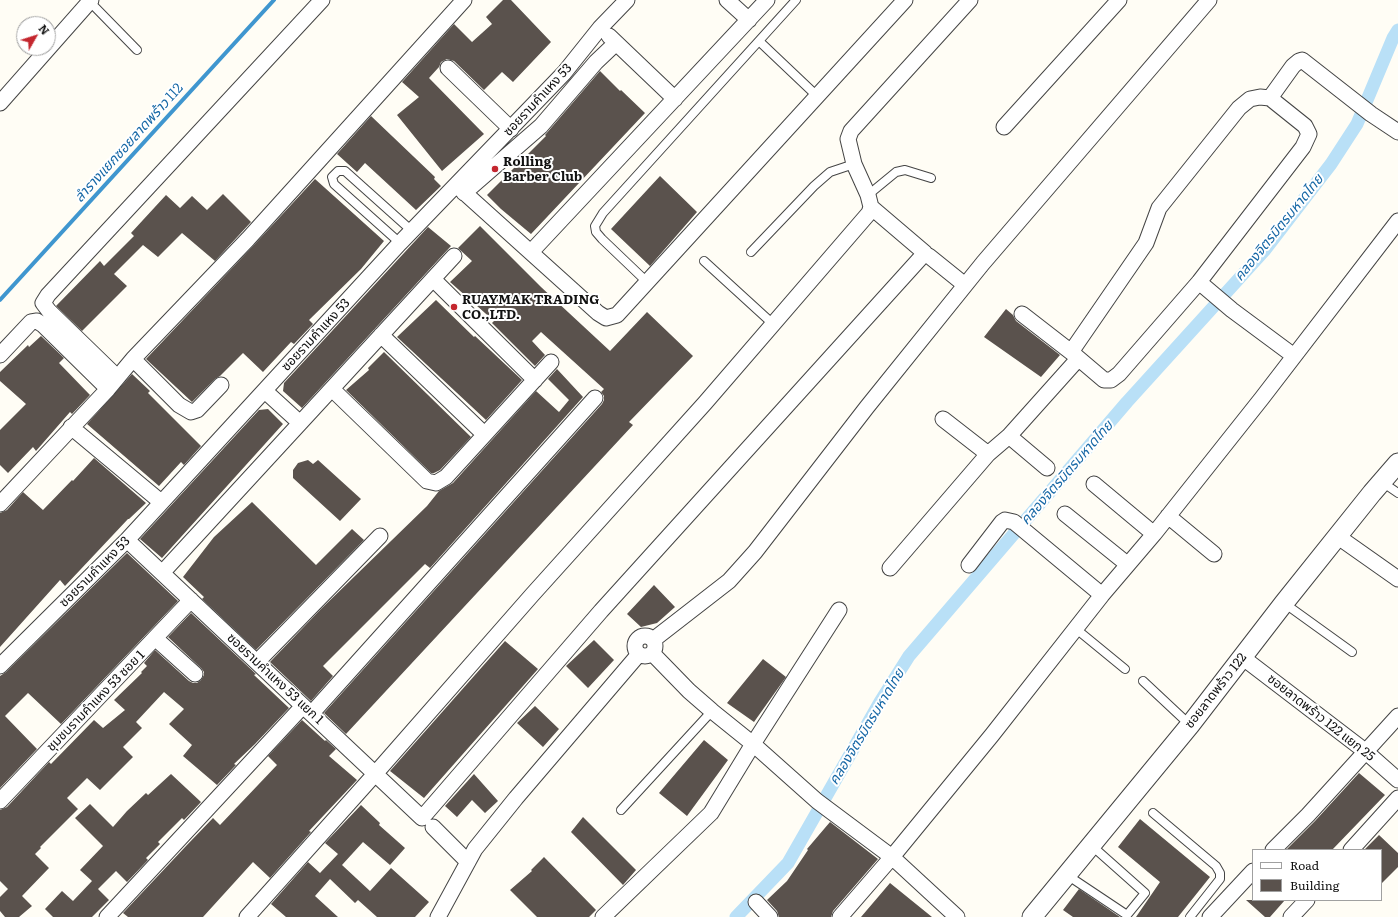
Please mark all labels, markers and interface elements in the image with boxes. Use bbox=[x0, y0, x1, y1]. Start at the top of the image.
north arrow bbox=[16, 16, 56, 56]
text: N bbox=[35, 20, 54, 38]
street label: ซอยรามคำแหง 53 bbox=[500, 60, 576, 140]
water label: ลำรางแยกซอยลาดพร้าว 112 bbox=[71, 80, 187, 206]
place label: Rolling Barber Club bbox=[503, 154, 582, 185]
marker: Rolling Barber Club bbox=[490, 164, 500, 174]
water label: คลองจิตรมิตรมหาดไทย bbox=[1231, 171, 1327, 285]
place label: RUAYMAK TRADING CO.,LTD. bbox=[462, 292, 599, 323]
street label: ซอยรามคำแหง 53 bbox=[278, 295, 354, 375]
marker: RUAYMAK TRADING CO.,LTD. bbox=[449, 302, 459, 312]
water label: คลองจิตรมิตรมหาดไทย bbox=[1017, 418, 1117, 528]
street label: ซอยรามคำแหง 53 bbox=[56, 533, 134, 611]
street label: ซอยรามคำแหง 53 แยก 1 bbox=[223, 630, 327, 728]
street label: ชุมชนรามคำแหง 53 ซอย 1 bbox=[44, 647, 148, 755]
street label: ซอยลาดพร้าว 122 bbox=[1182, 650, 1250, 732]
water label: คลองจิตรมิตรมหาดไทย bbox=[826, 666, 908, 788]
street label: ซอยลาดพร้าว 122 แยก 25 bbox=[1264, 671, 1378, 765]
legend bbox=[1252, 849, 1382, 901]
text: Road bbox=[1290, 856, 1319, 874]
text: Building bbox=[1290, 876, 1339, 894]

